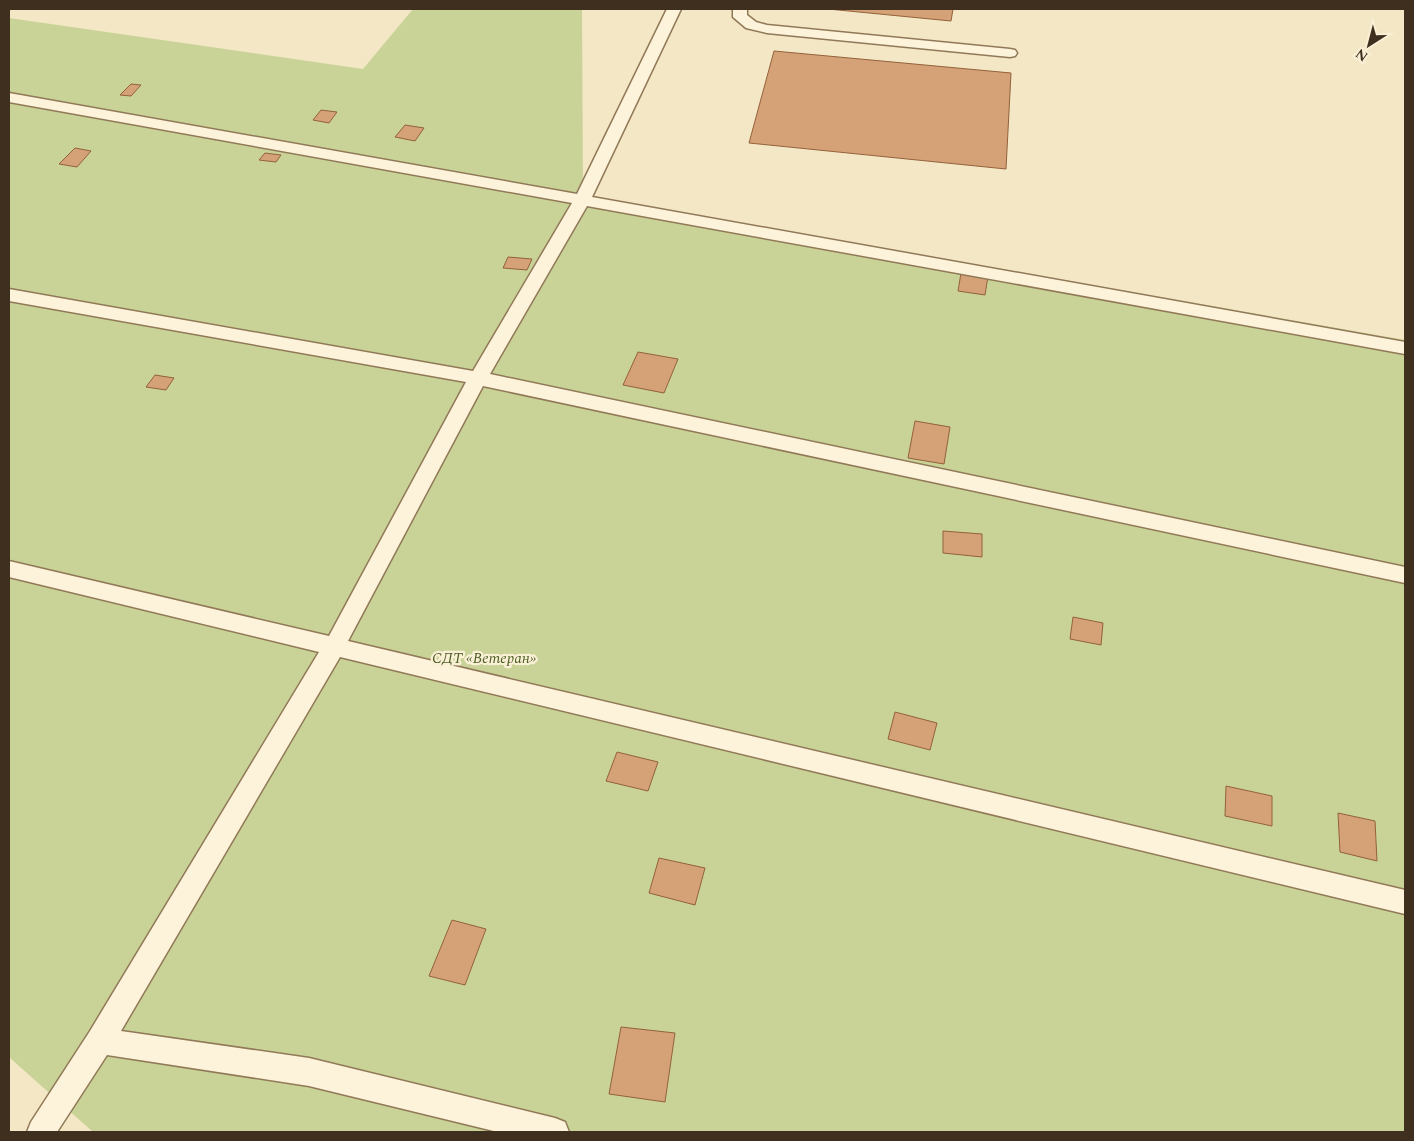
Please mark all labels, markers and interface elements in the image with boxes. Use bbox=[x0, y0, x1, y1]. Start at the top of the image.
north arrow bbox=[1344, 20, 1394, 70]
text: N bbox=[1351, 43, 1372, 67]
park label: СДТ «Ветеран» bbox=[432, 647, 537, 670]

